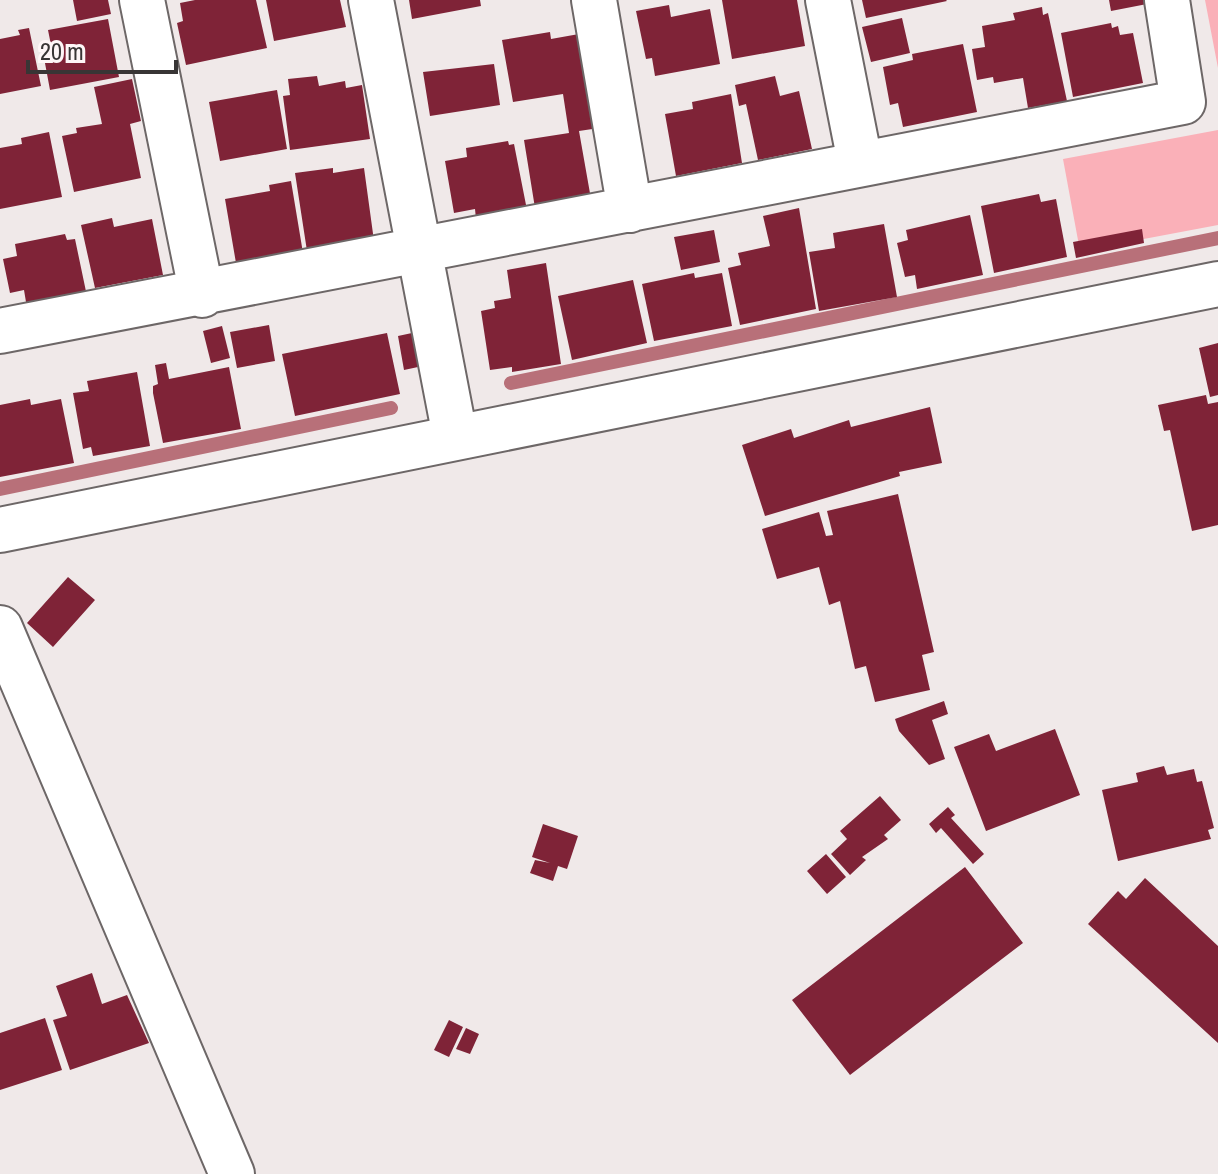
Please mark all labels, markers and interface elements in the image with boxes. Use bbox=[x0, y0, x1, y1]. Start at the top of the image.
scale bar bbox=[28, 24, 176, 74]
text: 20 m bbox=[40, 35, 84, 67]

